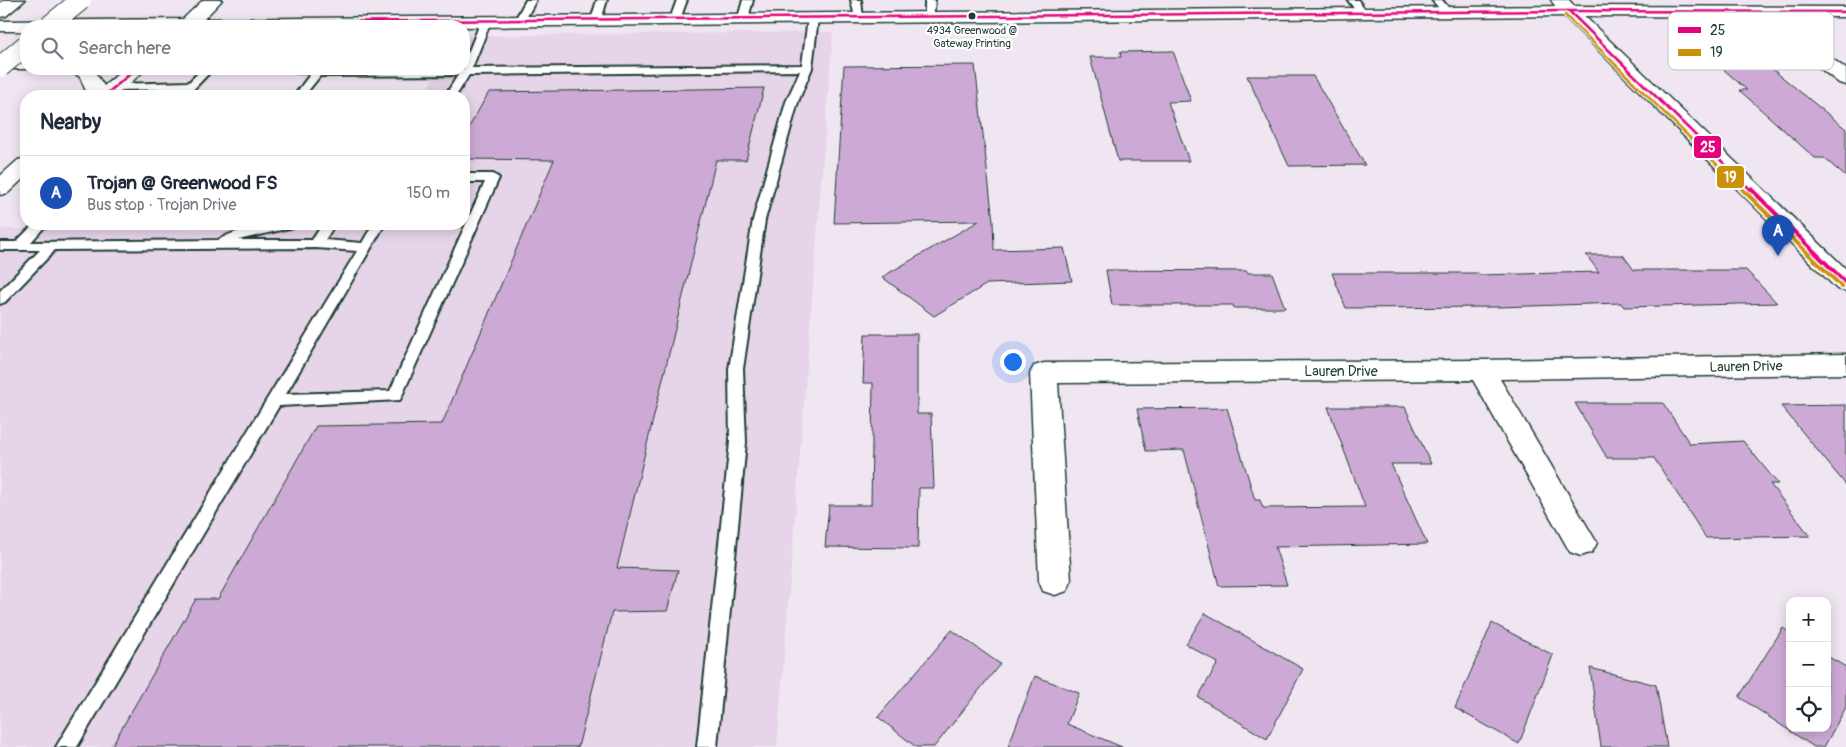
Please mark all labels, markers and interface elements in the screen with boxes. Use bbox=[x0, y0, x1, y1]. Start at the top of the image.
marker: 4934 Greenwood @ Gateway Printing bbox=[967, 11, 977, 21]
legend bbox=[1668, 12, 1834, 70]
search box bbox=[20, 20, 470, 75]
text: 25 bbox=[1710, 22, 1725, 39]
place label: 4934 Greenwood @ Gateway Printing bbox=[927, 24, 1018, 50]
icon: search bbox=[38, 34, 66, 62]
text: Search here bbox=[78, 36, 171, 60]
text: 19 bbox=[1710, 44, 1723, 61]
text: Nearby bbox=[40, 109, 101, 136]
line badge: 25 bbox=[1693, 135, 1722, 159]
text: 25 bbox=[1700, 139, 1716, 156]
line badge: 19 bbox=[1716, 165, 1745, 189]
text: 19 bbox=[1724, 169, 1736, 186]
text: Trojan @ Greenwood FS bbox=[87, 171, 278, 195]
text: A bbox=[51, 183, 61, 203]
text: 150 m bbox=[406, 183, 450, 203]
text: Bus stop · Trojan Drive bbox=[87, 195, 236, 215]
pin: A bbox=[1762, 215, 1794, 256]
your location bbox=[1000, 349, 1026, 375]
street label: Lauren Drive bbox=[1709, 357, 1783, 376]
street label: Lauren Drive bbox=[1304, 363, 1378, 380]
map controls bbox=[1786, 597, 1831, 732]
button: + bbox=[1786, 597, 1831, 642]
button: − bbox=[1786, 642, 1831, 687]
button: locate bbox=[1786, 687, 1831, 732]

